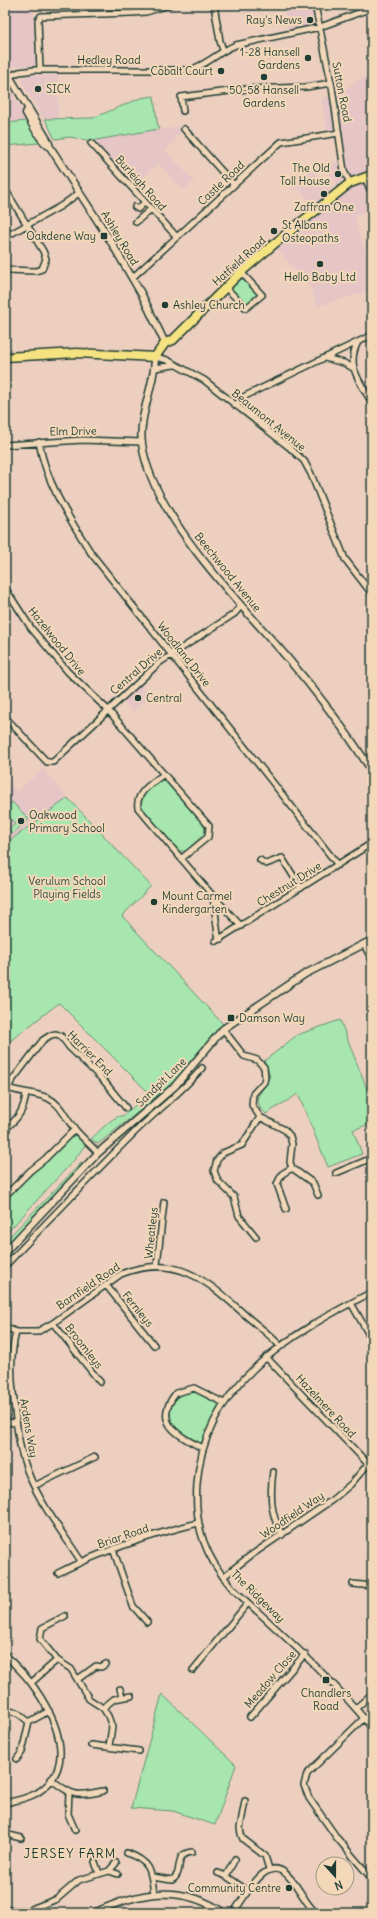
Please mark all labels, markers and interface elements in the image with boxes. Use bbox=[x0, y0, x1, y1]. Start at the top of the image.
place label: Ray's News bbox=[246, 13, 302, 27]
marker: Ray's News bbox=[305, 15, 315, 25]
place label: 1-28 Hansell Gardens bbox=[240, 45, 300, 72]
street label: Hedley Road bbox=[77, 53, 141, 67]
marker: 1-28 Hansell Gardens bbox=[303, 53, 313, 63]
street label: Sutton Road bbox=[329, 61, 355, 124]
place label: Cobalt Court bbox=[151, 64, 213, 78]
marker: Cobalt Court bbox=[216, 66, 226, 76]
marker: 50-58 Hansell Gardens bbox=[259, 72, 269, 82]
place label: SICK bbox=[46, 82, 71, 96]
place label: 50-58 Hansell Gardens bbox=[229, 83, 299, 110]
marker: SICK bbox=[33, 84, 43, 94]
street label: Burleigh Road bbox=[112, 152, 170, 214]
street label: Castle Road bbox=[195, 157, 248, 208]
place label: The Old Toll House bbox=[280, 161, 331, 188]
marker: The Old Toll House bbox=[333, 169, 343, 179]
marker: Zaffran One bbox=[319, 189, 329, 199]
place label: Zaffran One bbox=[294, 200, 354, 214]
street label: Ashley Road bbox=[98, 208, 142, 268]
place label: St Albans Osteopaths bbox=[282, 218, 339, 245]
marker: St Albans Osteopaths bbox=[269, 226, 279, 236]
place label: Oakdene Way bbox=[26, 229, 96, 243]
marker: Oakdene Way bbox=[99, 231, 109, 241]
street label: Hatfield Road bbox=[209, 233, 269, 289]
marker: Hello Baby Ltd bbox=[315, 259, 325, 269]
place label: Hello Baby Ltd bbox=[284, 270, 356, 284]
place label: Ashley Church bbox=[173, 298, 245, 312]
marker: Ashley Church bbox=[160, 300, 170, 310]
street label: Beaumont Avenue bbox=[229, 386, 309, 454]
street label: Elm Drive bbox=[49, 424, 97, 438]
street label: Beechwood Avenue bbox=[192, 530, 264, 614]
street label: Hazelwood Drive bbox=[25, 604, 89, 678]
street label: Woodland Drive bbox=[154, 619, 214, 689]
street label: Central Drive bbox=[107, 645, 165, 697]
place label: Central bbox=[146, 691, 182, 705]
marker: Central bbox=[133, 693, 143, 703]
place label: Oakwood Primary School bbox=[29, 808, 105, 835]
marker: Oakwood Primary School bbox=[16, 816, 26, 826]
street label: Chestnut Drive bbox=[254, 859, 324, 909]
park label: Verulum School Playing Fields bbox=[28, 874, 106, 901]
place label: Mount Carmel Kindergarten bbox=[162, 889, 232, 916]
marker: Mount Carmel Kindergarten bbox=[149, 897, 159, 907]
place label: Damson Way bbox=[239, 1011, 305, 1025]
marker: Damson Way bbox=[226, 1013, 236, 1023]
street label: Harrier End bbox=[65, 1028, 116, 1079]
street label: Sandpit Lane bbox=[133, 1054, 189, 1110]
street label: Wheatleys bbox=[141, 1206, 161, 1260]
street label: Barnfield Road bbox=[54, 1259, 123, 1312]
street label: Fernleys bbox=[119, 1288, 157, 1330]
street label: Broomleys bbox=[62, 1321, 106, 1371]
street label: Hazelmere Road bbox=[293, 1371, 359, 1441]
street label: Ardens Way bbox=[17, 1397, 41, 1459]
street label: Woodfield Way bbox=[257, 1488, 327, 1542]
street label: Briar Road bbox=[96, 1521, 151, 1551]
street label: The Ridgeway bbox=[228, 1567, 288, 1625]
street label: Meadow Close bbox=[241, 1647, 299, 1711]
marker: Chandlers Road bbox=[321, 1675, 331, 1685]
place label: Chandlers Road bbox=[301, 1686, 351, 1713]
district label: JERSEY FARM bbox=[24, 1845, 116, 1862]
north arrow bbox=[315, 1856, 355, 1896]
text: N bbox=[333, 1877, 345, 1893]
place label: Community Centre bbox=[188, 1881, 281, 1895]
marker: Community Centre bbox=[284, 1883, 294, 1893]

